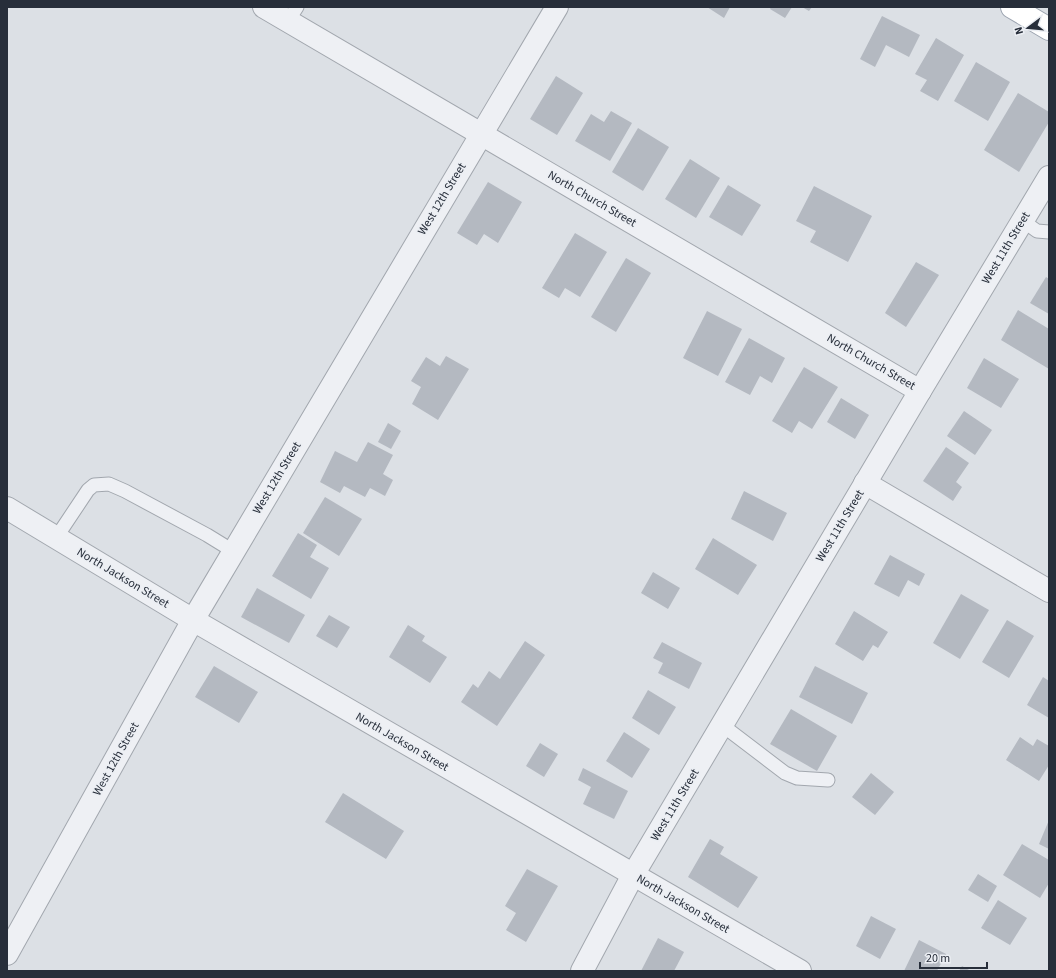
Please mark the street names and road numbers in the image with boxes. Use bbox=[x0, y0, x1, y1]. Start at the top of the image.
street label: West 12th Street bbox=[414, 160, 470, 238]
street label: North Church Street bbox=[545, 167, 639, 231]
street label: West 11th Street bbox=[978, 209, 1034, 287]
street label: North Church Street bbox=[824, 330, 918, 394]
street label: West 12th Street bbox=[249, 439, 305, 517]
street label: West 11th Street bbox=[812, 487, 868, 565]
street label: North Jackson Street bbox=[74, 544, 172, 612]
street label: North Jackson Street bbox=[352, 708, 452, 776]
street label: West 12th Street bbox=[89, 719, 143, 799]
street label: West 11th Street bbox=[647, 766, 703, 844]
street label: North Jackson Street bbox=[633, 870, 733, 938]

